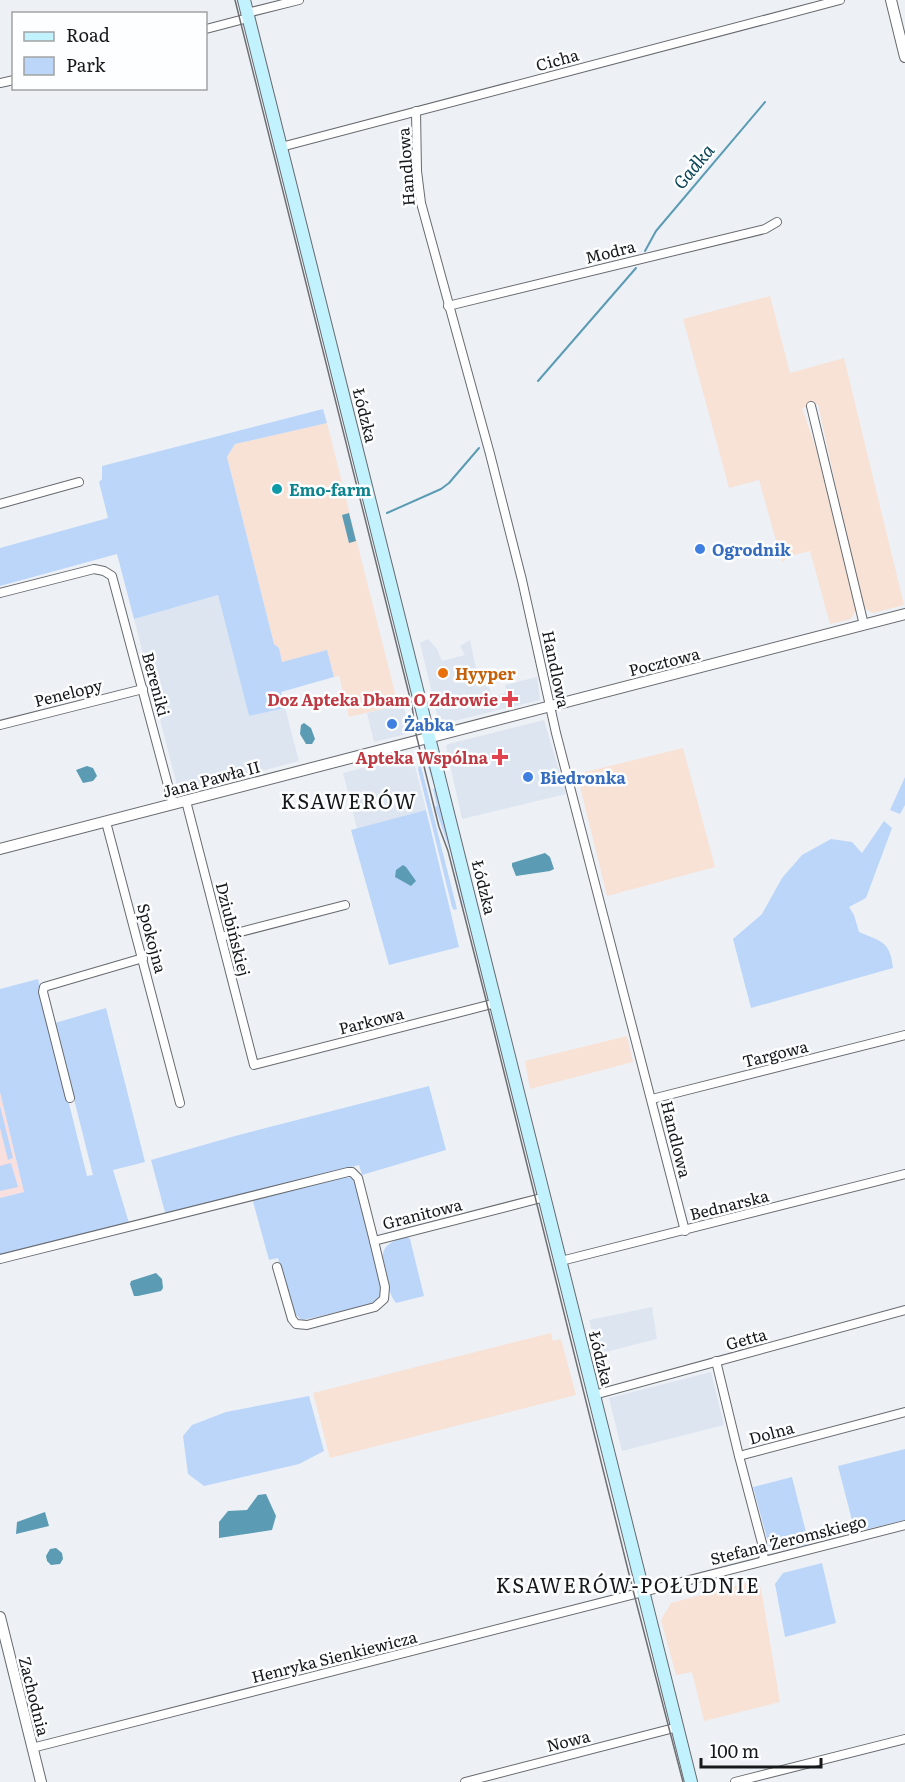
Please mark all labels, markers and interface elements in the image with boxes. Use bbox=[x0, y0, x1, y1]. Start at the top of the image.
legend bbox=[12, 12, 207, 90]
text: Road bbox=[66, 21, 110, 48]
street label: Cicha bbox=[533, 42, 582, 76]
text: Park bbox=[66, 51, 107, 78]
street label: Handlowa bbox=[390, 126, 420, 207]
water label: Gadka bbox=[666, 137, 720, 195]
street label: Modra bbox=[582, 233, 638, 269]
street label: Łódzka bbox=[348, 385, 384, 445]
place label: Emo-farm bbox=[289, 477, 371, 501]
marker: Emo-farm bbox=[270, 482, 284, 496]
place label: Ogrodnik bbox=[712, 537, 791, 561]
marker: Ogrodnik bbox=[693, 542, 707, 556]
street label: Handlowa bbox=[537, 628, 577, 710]
street label: Pocztowa bbox=[626, 640, 702, 681]
street label: Bereniki bbox=[137, 649, 177, 719]
place label: Hyyper bbox=[455, 661, 516, 685]
marker: Hyyper bbox=[436, 666, 450, 680]
street label: Penelopy bbox=[31, 672, 105, 712]
place label: Doz Apteka Dbam O Zdrowie bbox=[267, 687, 498, 711]
marker: Doz Apteka Dbam O Zdrowie bbox=[503, 692, 517, 706]
place label: Żabka bbox=[404, 712, 455, 736]
marker: Żabka bbox=[385, 717, 399, 731]
place label: Apteka Wspólna bbox=[356, 745, 489, 769]
marker: Apteka Wspólna bbox=[493, 750, 507, 764]
street label: Jana Pawła II bbox=[159, 753, 263, 803]
place label: Biedronka bbox=[540, 765, 627, 789]
marker: Biedronka bbox=[521, 770, 535, 784]
district label: KSAWERÓW bbox=[281, 785, 417, 815]
street label: Łódzka bbox=[467, 857, 503, 917]
street label: Dziubińskiej bbox=[211, 879, 257, 979]
street label: Spokojna bbox=[132, 900, 174, 976]
street label: Parkowa bbox=[336, 1000, 406, 1040]
street label: Targowa bbox=[740, 1033, 811, 1073]
street label: Handlowa bbox=[656, 1098, 698, 1180]
street label: Bednarska bbox=[687, 1182, 771, 1225]
street label: Granitowa bbox=[380, 1191, 465, 1234]
street label: Getta bbox=[723, 1321, 769, 1355]
street label: Łódzka bbox=[584, 1328, 620, 1388]
street label: Dolna bbox=[746, 1414, 797, 1450]
street label: Stefana Żeromskiego bbox=[707, 1508, 869, 1570]
district label: KSAWERÓW-POŁUDNIE bbox=[496, 1569, 760, 1599]
street label: Henryka Sienkiewicza bbox=[249, 1624, 420, 1688]
street label: Zachodnia bbox=[14, 1654, 57, 1739]
street label: Nowa bbox=[544, 1723, 593, 1757]
scale bar bbox=[701, 1731, 821, 1769]
text: 100 m bbox=[710, 1737, 759, 1764]

